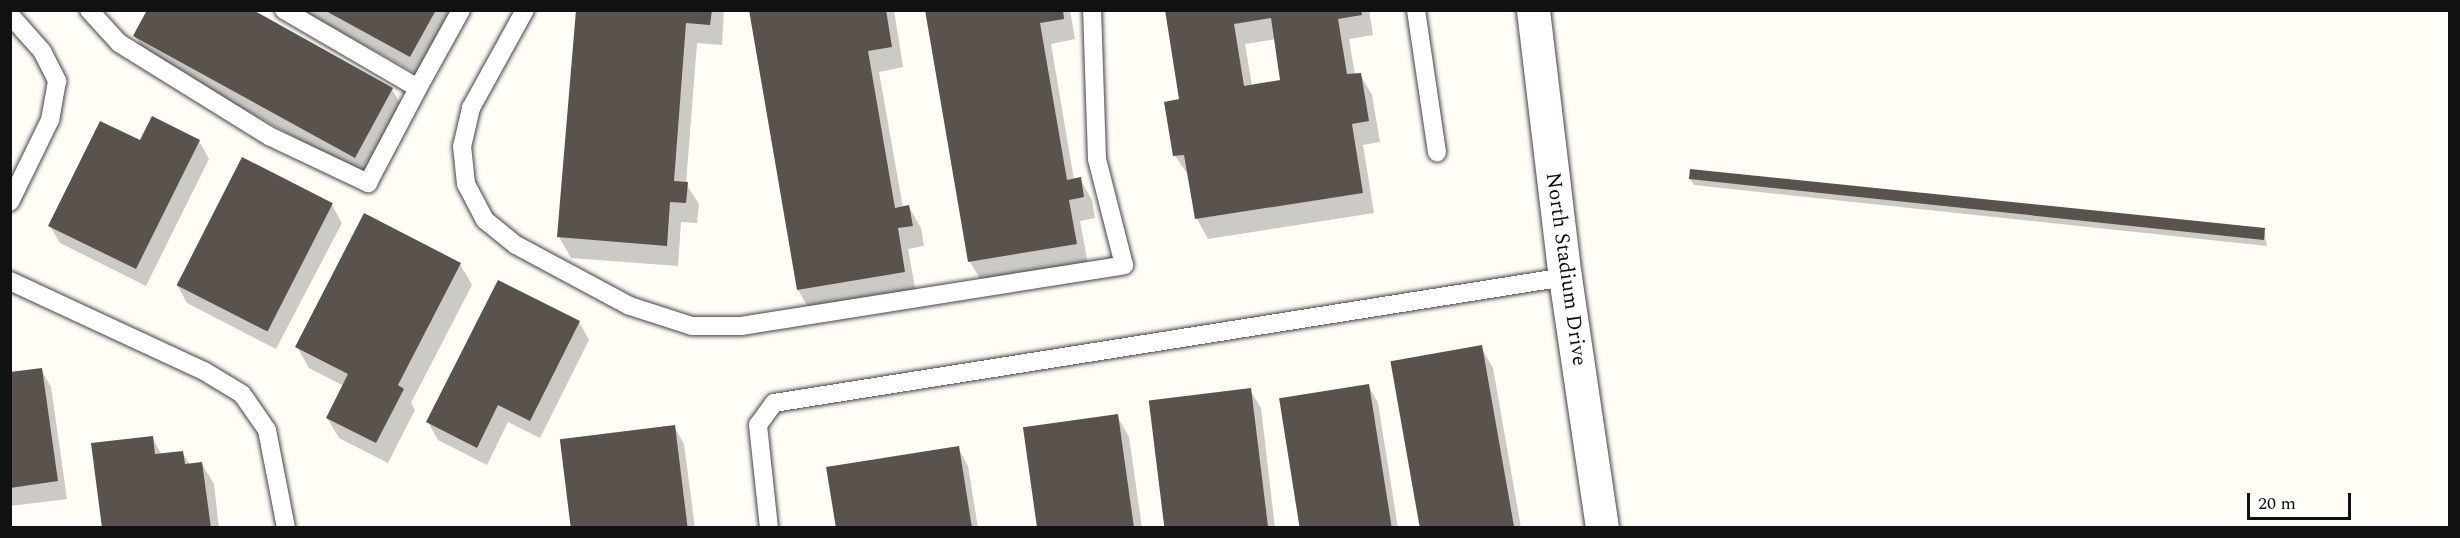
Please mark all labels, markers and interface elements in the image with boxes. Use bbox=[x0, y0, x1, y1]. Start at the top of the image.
street label: North Stadium Drive bbox=[1540, 171, 1592, 367]
scale bar bbox=[2250, 481, 2354, 519]
text: 20 m bbox=[2258, 490, 2296, 517]

